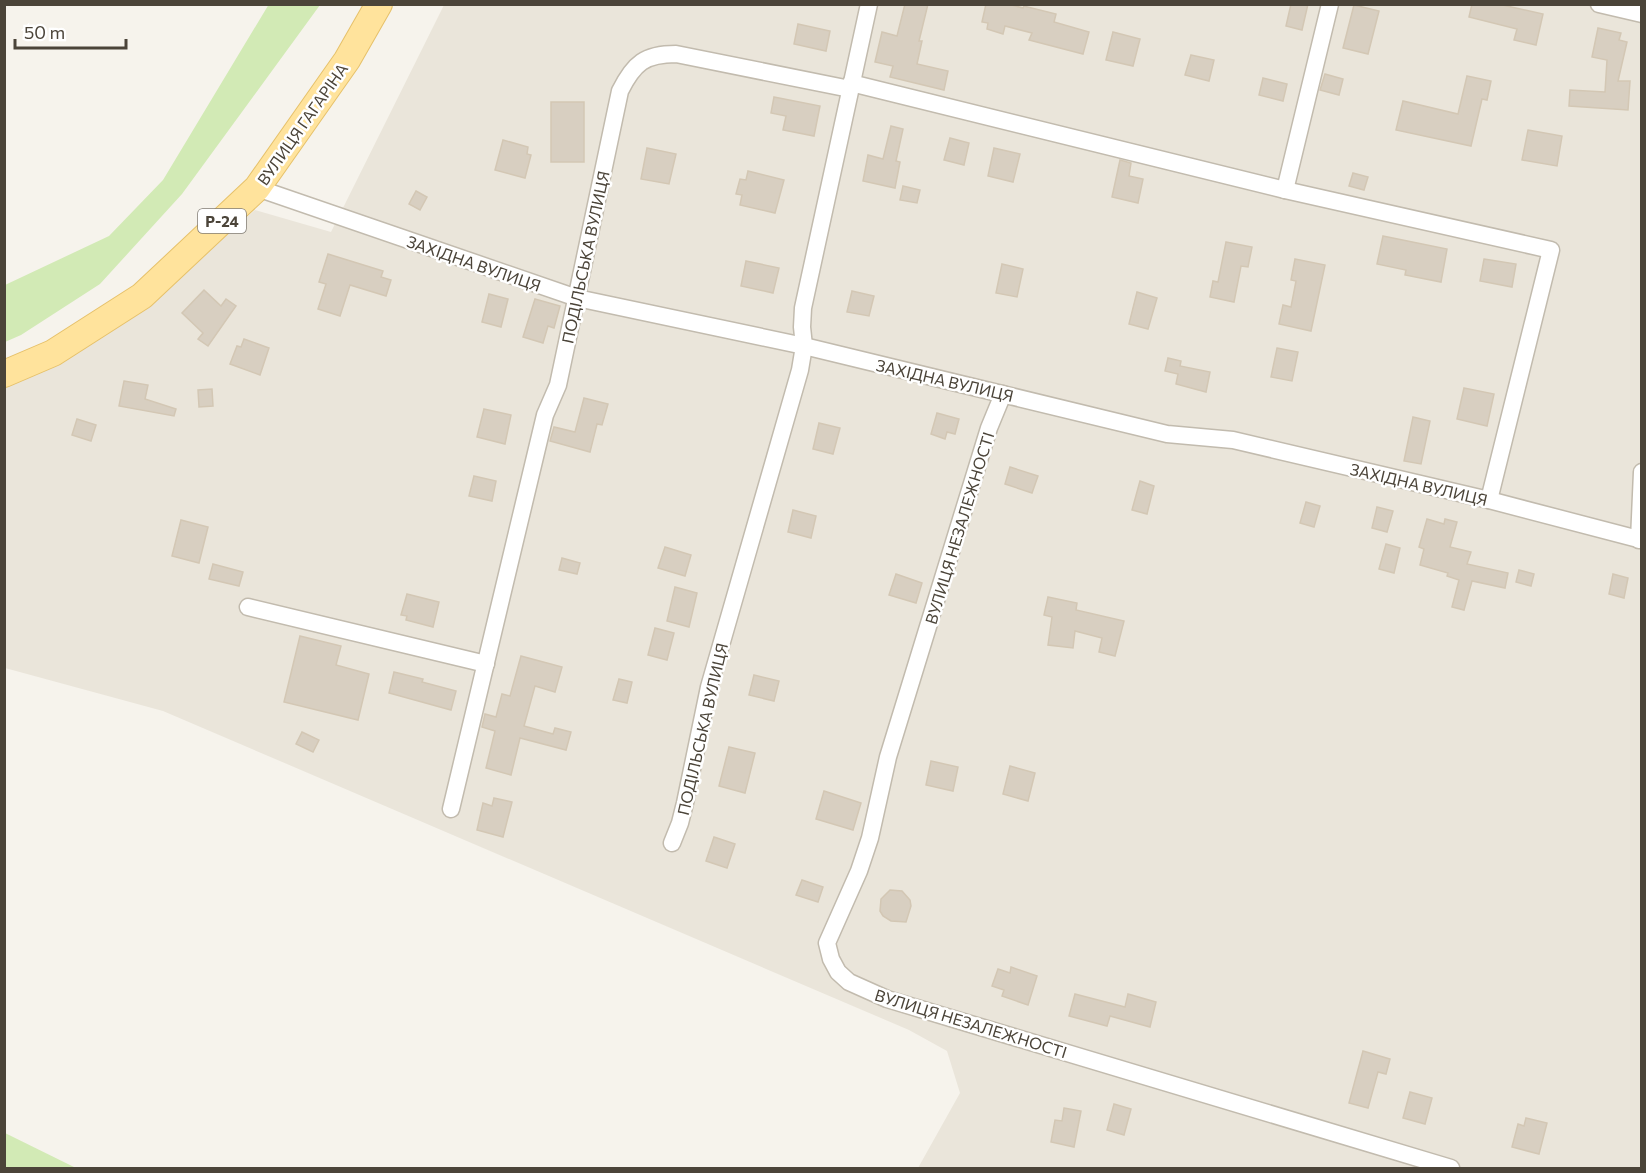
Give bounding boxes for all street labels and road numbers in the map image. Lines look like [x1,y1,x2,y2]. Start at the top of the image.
street label: ВУЛИЦЯ ГАГАРІНА [253,59,351,189]
street label: ПОДІЛЬСЬКА ВУЛИЦЯ [557,169,613,345]
road number: Р-24 [198,209,246,233]
street label: ЗАХІДНА ВУЛИЦЯ [404,231,544,295]
street label: ЗАХІДНА ВУЛИЦЯ [874,355,1016,405]
street label: ВУЛИЦЯ НЕЗАЛЕЖНОСТІ [921,430,997,626]
street label: ЗАХІДНА ВУЛИЦЯ [1348,459,1490,509]
street label: ПОДІЛЬСЬКА ВУЛИЦЯ [673,641,731,817]
street label: ВУЛИЦЯ НЕЗАЛЕЖНОСТІ [873,985,1069,1061]

